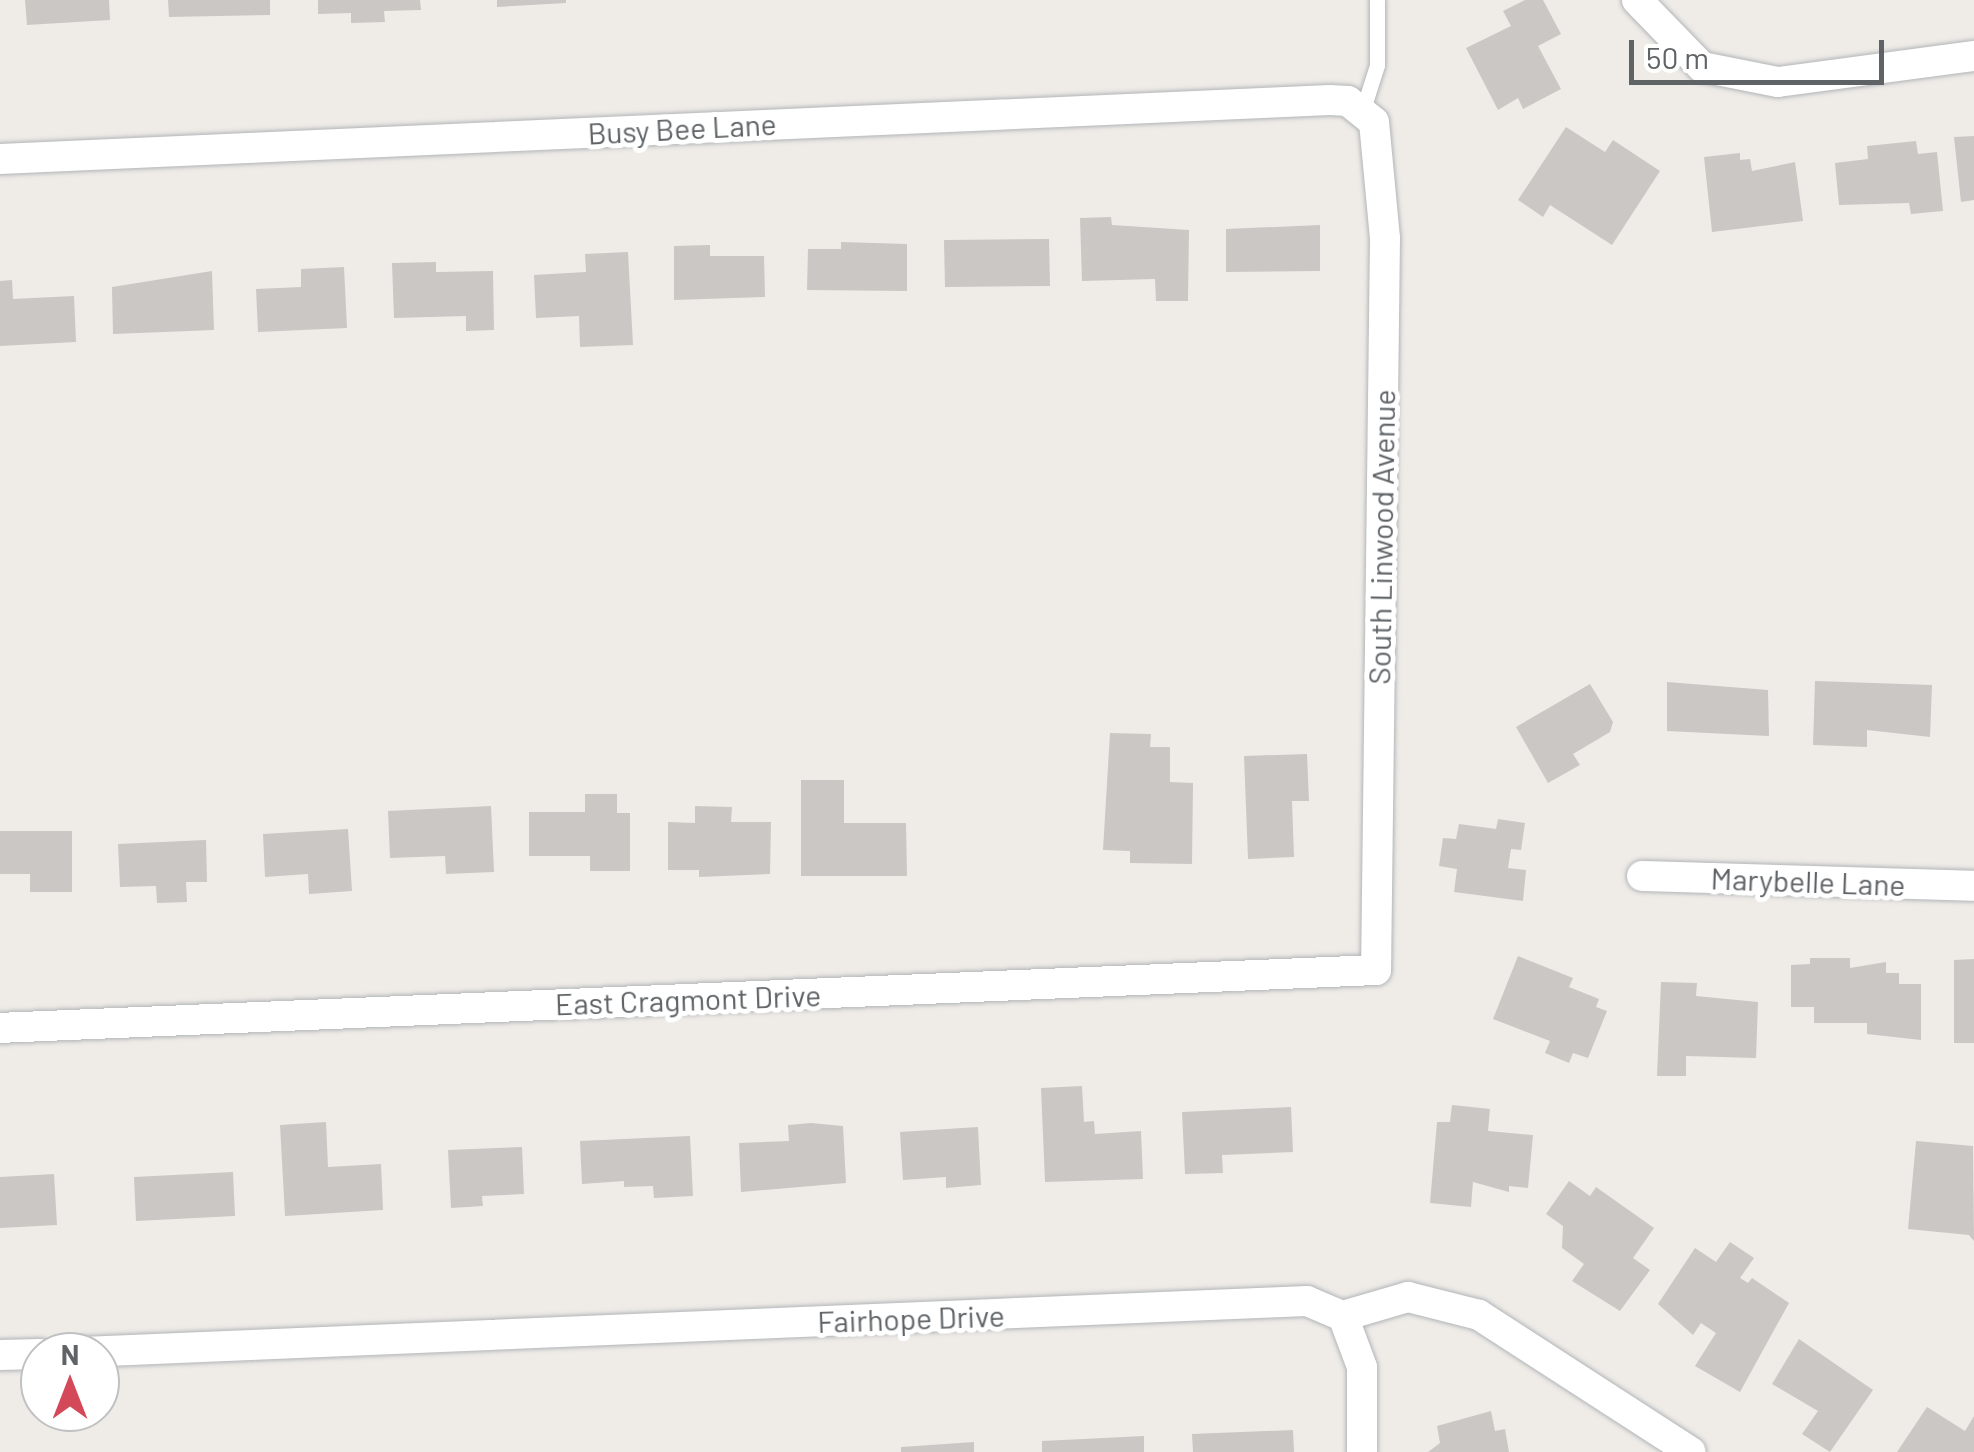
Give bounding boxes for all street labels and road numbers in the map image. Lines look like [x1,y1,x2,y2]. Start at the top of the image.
street label: Busy Bee Lane [587,105,777,151]
street label: South Linwood Avenue [1360,389,1402,685]
street label: Marybelle Lane [1710,860,1906,902]
street label: East Cragmont Drive [554,976,822,1022]
street label: Fairhope Drive [817,1297,1005,1339]

